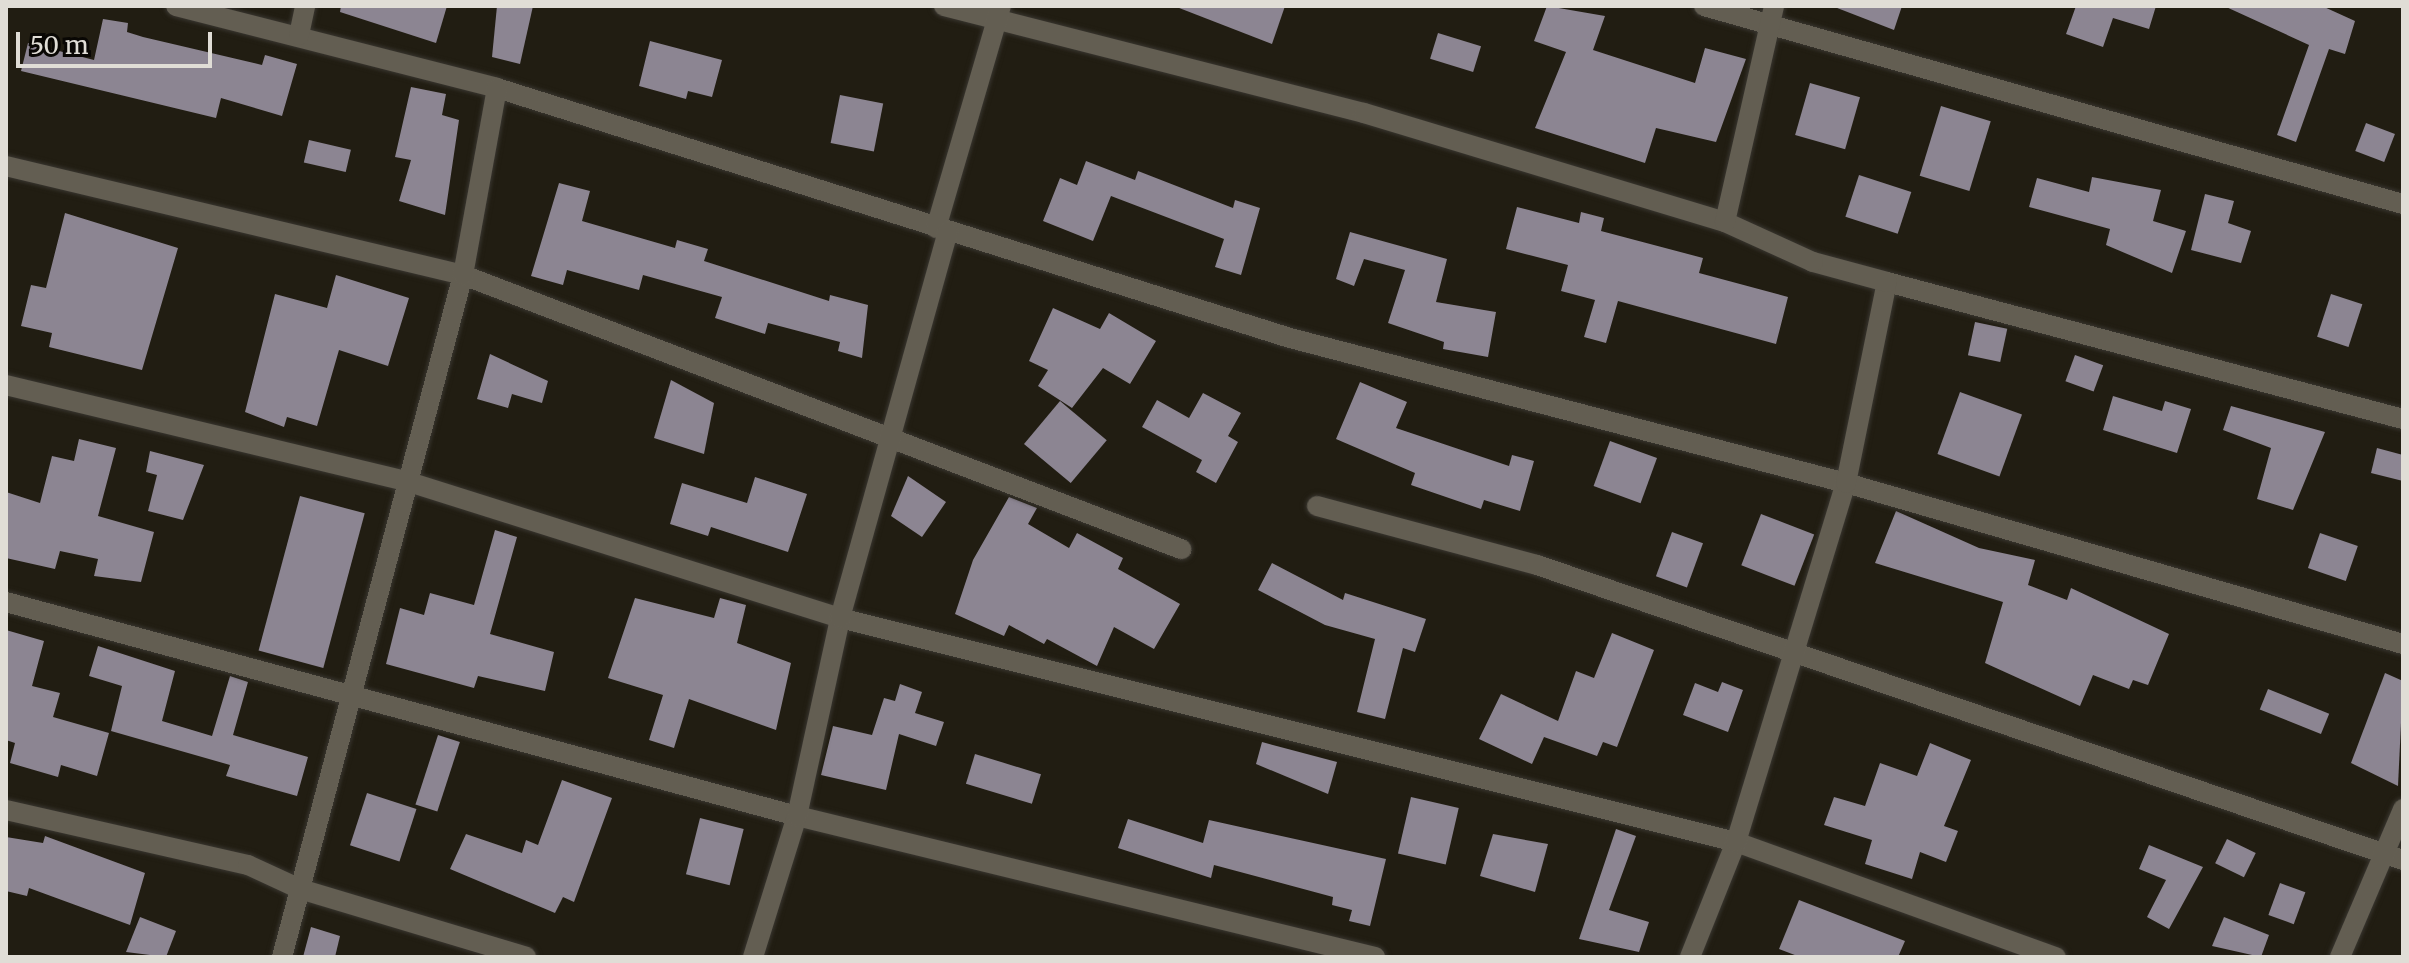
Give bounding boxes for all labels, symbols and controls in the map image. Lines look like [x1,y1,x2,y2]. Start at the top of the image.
scale bar [20,16,216,66]
text: 50 m [30,30,89,61]

